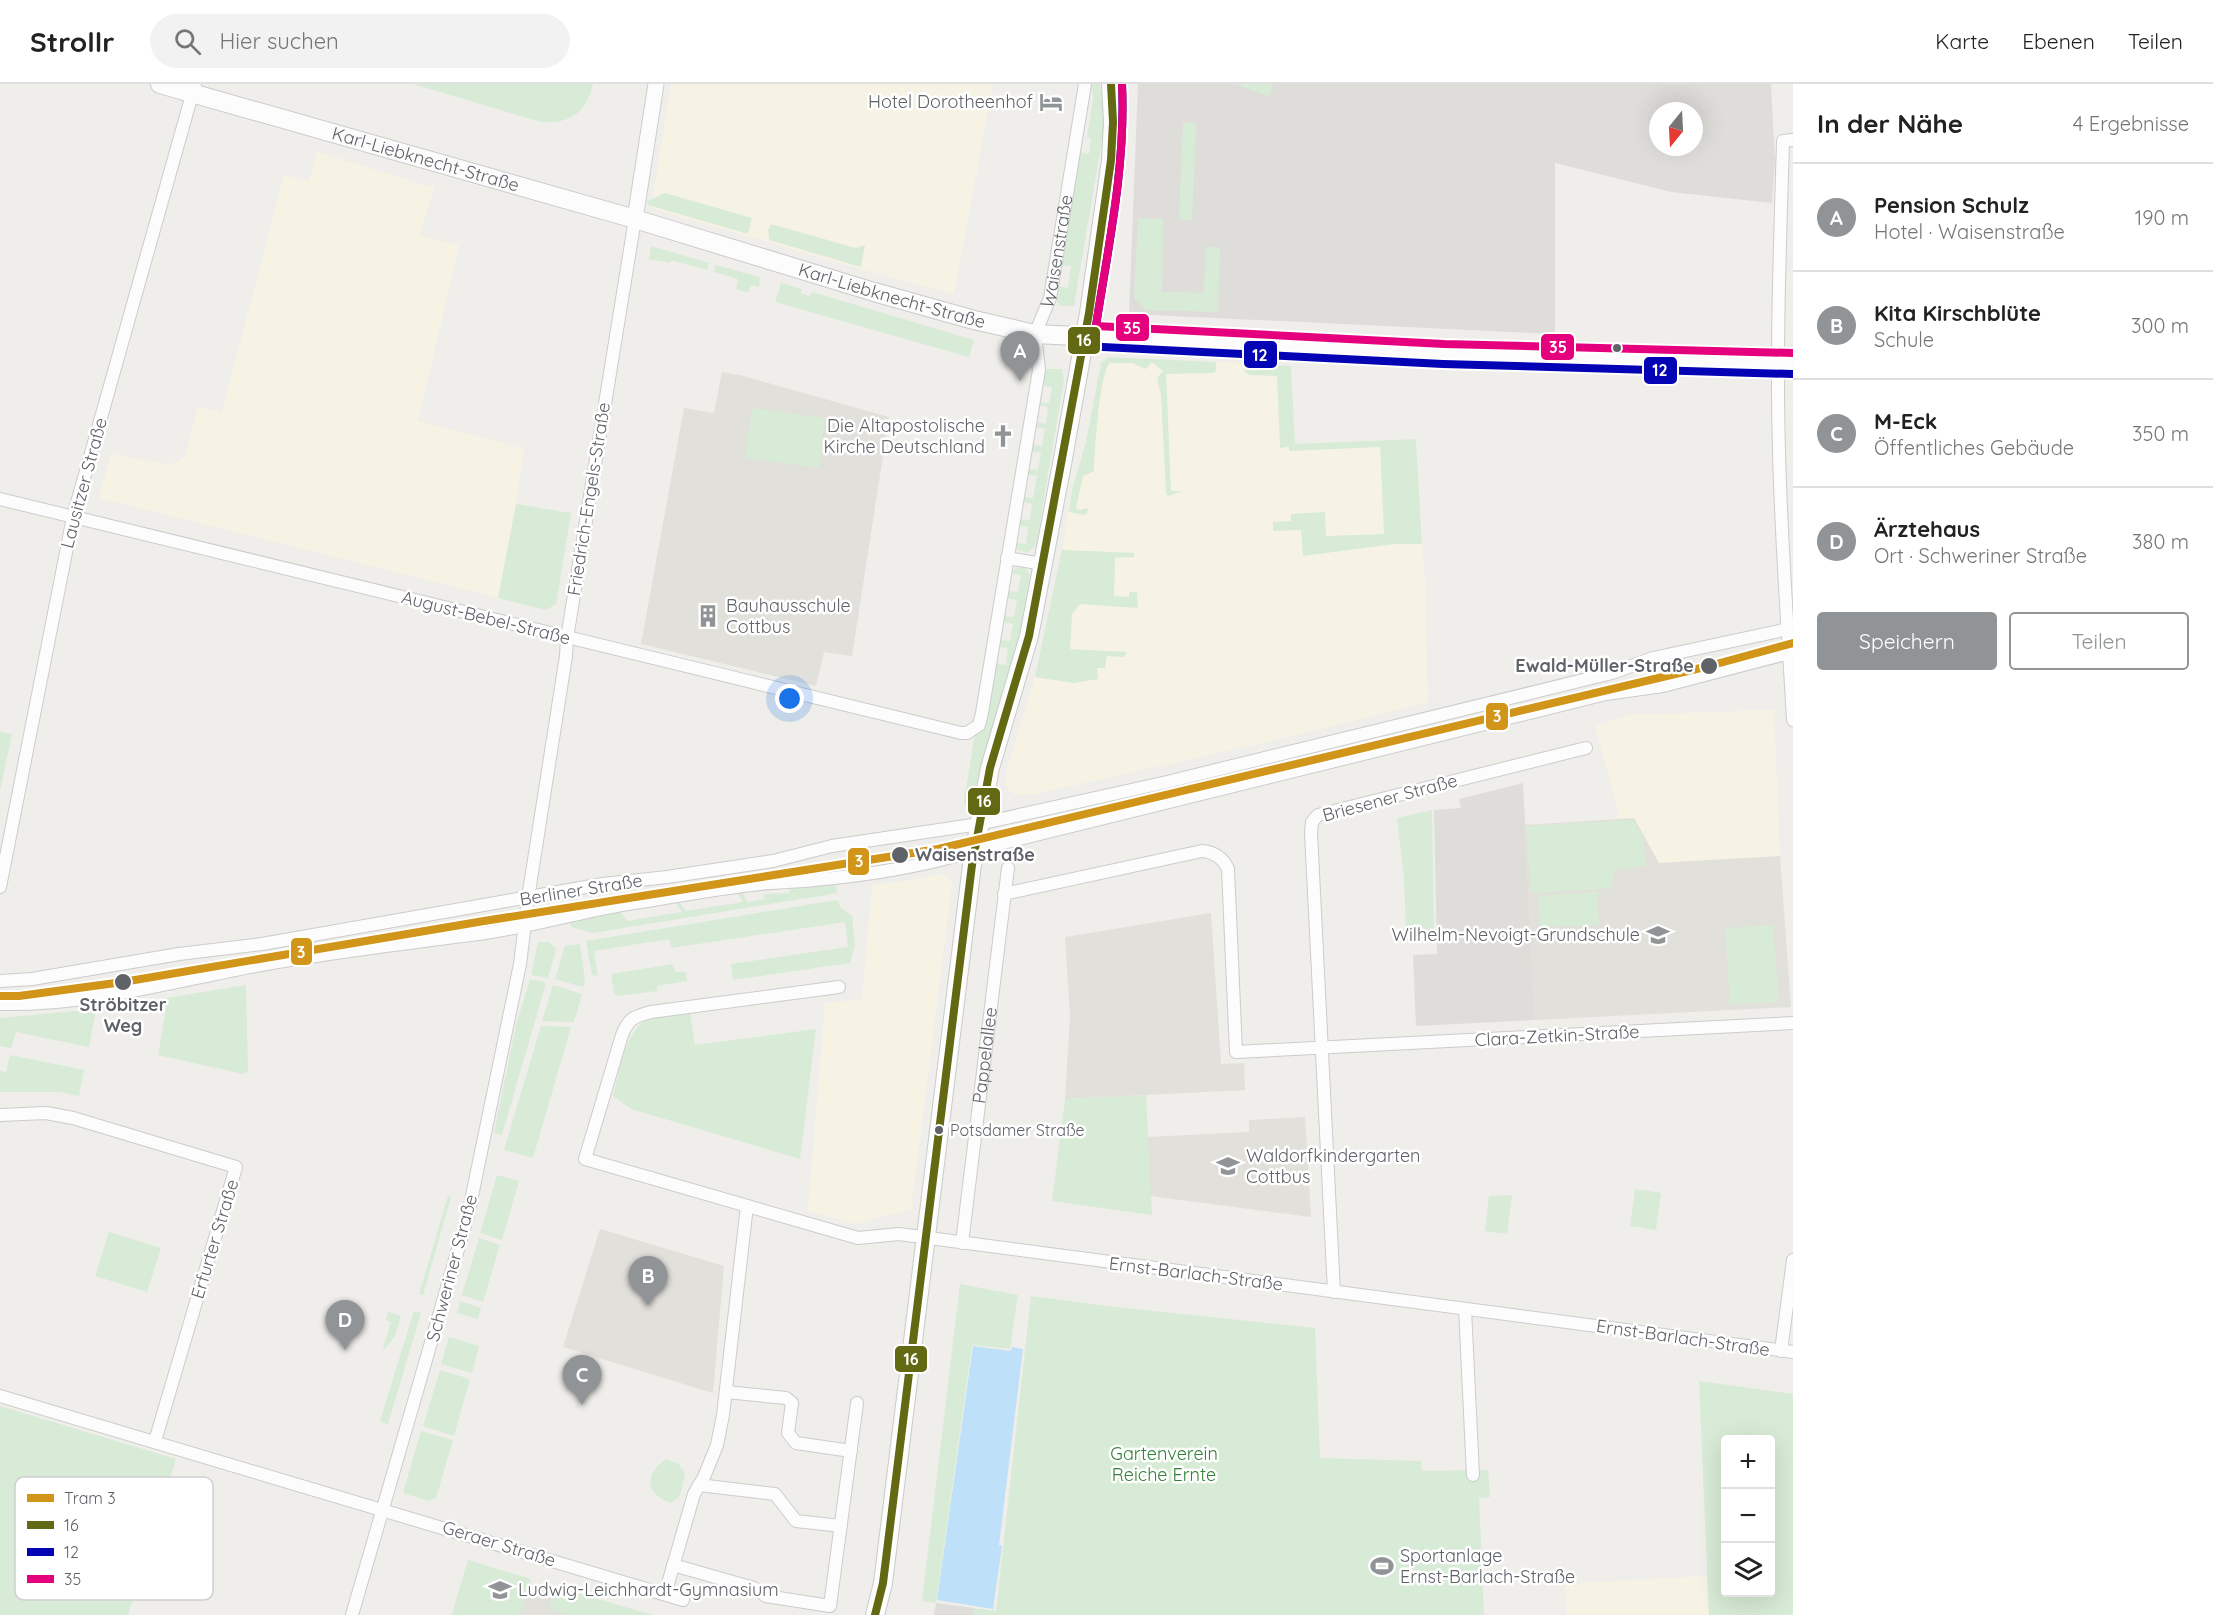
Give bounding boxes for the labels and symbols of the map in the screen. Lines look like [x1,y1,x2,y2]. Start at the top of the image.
hotel icon: Hotel Dorotheenhof [1038,89,1064,115]
place label: Hotel Dorotheenhof [868,90,1034,113]
north arrow [1649,102,1703,156]
street label: Karl-Liebknecht-Straße [329,121,522,196]
street label: Waisenstraße [1035,193,1078,311]
street label: Karl-Liebknecht-Straße [796,258,988,333]
line badge: 35 [1115,313,1150,342]
text: 35 [1123,318,1141,338]
line badge: 16 [1067,326,1101,355]
text: 16 [1076,330,1092,350]
pin: A [1000,332,1040,381]
line badge: 35 [1540,333,1575,361]
text: 35 [1549,337,1567,357]
line badge: 12 [1243,340,1278,369]
unlabelled marker [1611,342,1623,354]
text: 12 [1252,345,1268,365]
line badge: 12 [1643,356,1678,385]
text: 12 [1652,360,1668,380]
street label: Friedrich-Engels-Straße [562,401,615,597]
place label: Die Altapostolische Kirche Deutschland [824,414,985,458]
street label: Lausitzer Straße [55,415,112,551]
church icon: Die Altapostolische Kirche Deutschland [990,423,1016,449]
street label: August-Bebel-Straße [399,585,573,650]
place label: Bauhausschule Cottbus [726,594,851,638]
building icon: Bauhausschule Cottbus [695,603,721,629]
place label: Ewald-Müller-Straße [1515,654,1694,677]
marker: Ewald-Müller-Straße [1699,656,1719,676]
your location [775,684,804,713]
line badge: 3 [1485,702,1509,731]
text: 3 [1493,706,1501,726]
street label: Briesener Straße [1320,768,1460,827]
line badge: 16 [967,787,1001,816]
text: 16 [976,791,992,811]
place label: Waisenstraße [915,843,1035,866]
marker: Waisenstraße [890,845,910,865]
line badge: 3 [847,847,870,876]
text: 3 [855,851,863,871]
street label: Berliner Straße [518,868,644,911]
school or university icon: Wilhelm-Nevoigt-Grundschule [1645,922,1671,948]
place label: Wilhelm-Nevoigt-Grundschule [1392,923,1640,946]
line badge: 3 [290,937,313,966]
text: 3 [297,942,305,962]
marker: Ströbitzer Weg [113,972,133,992]
place label: Ströbitzer Weg [79,993,167,1037]
street label: Pappelallee [967,1006,1002,1105]
street label: Clara-Zetkin-Straße [1474,1020,1640,1051]
place label: Potsdamer Straße [950,1120,1085,1140]
marker: Potsdamer Straße [933,1124,945,1136]
place label: Waldorfkindergarten Cottbus [1246,1144,1420,1188]
school or university icon: Waldorfkindergarten Cottbus [1215,1153,1241,1179]
street label: Erfurter Straße [185,1176,244,1301]
street label: Schweriner Straße [421,1192,482,1344]
street label: Ernst-Barlach-Straße [1108,1251,1284,1296]
pin: B [628,1256,668,1306]
pin: D [326,1300,364,1350]
street label: Ernst-Barlach-Straße [1595,1314,1771,1361]
line badge: 16 [894,1345,928,1373]
text: 16 [903,1349,919,1369]
pin: C [562,1356,602,1405]
park label: Gartenverein Reiche Ernte [1110,1442,1218,1486]
legend [15,1477,213,1600]
text: Tram 3 [64,1488,116,1508]
text: 16 [64,1515,79,1535]
street label: Geraer Straße [440,1515,559,1572]
text: 12 [64,1542,79,1562]
place label: Sportanlage Ernst-Barlach-Straße [1400,1544,1575,1588]
sports icon: Sportanlage Ernst-Barlach-Straße [1369,1553,1395,1579]
text: 35 [64,1569,81,1589]
school or university icon: Ludwig-Leichhardt-Gymnasium [487,1577,513,1603]
place label: Ludwig-Leichhardt-Gymnasium [518,1578,779,1601]

